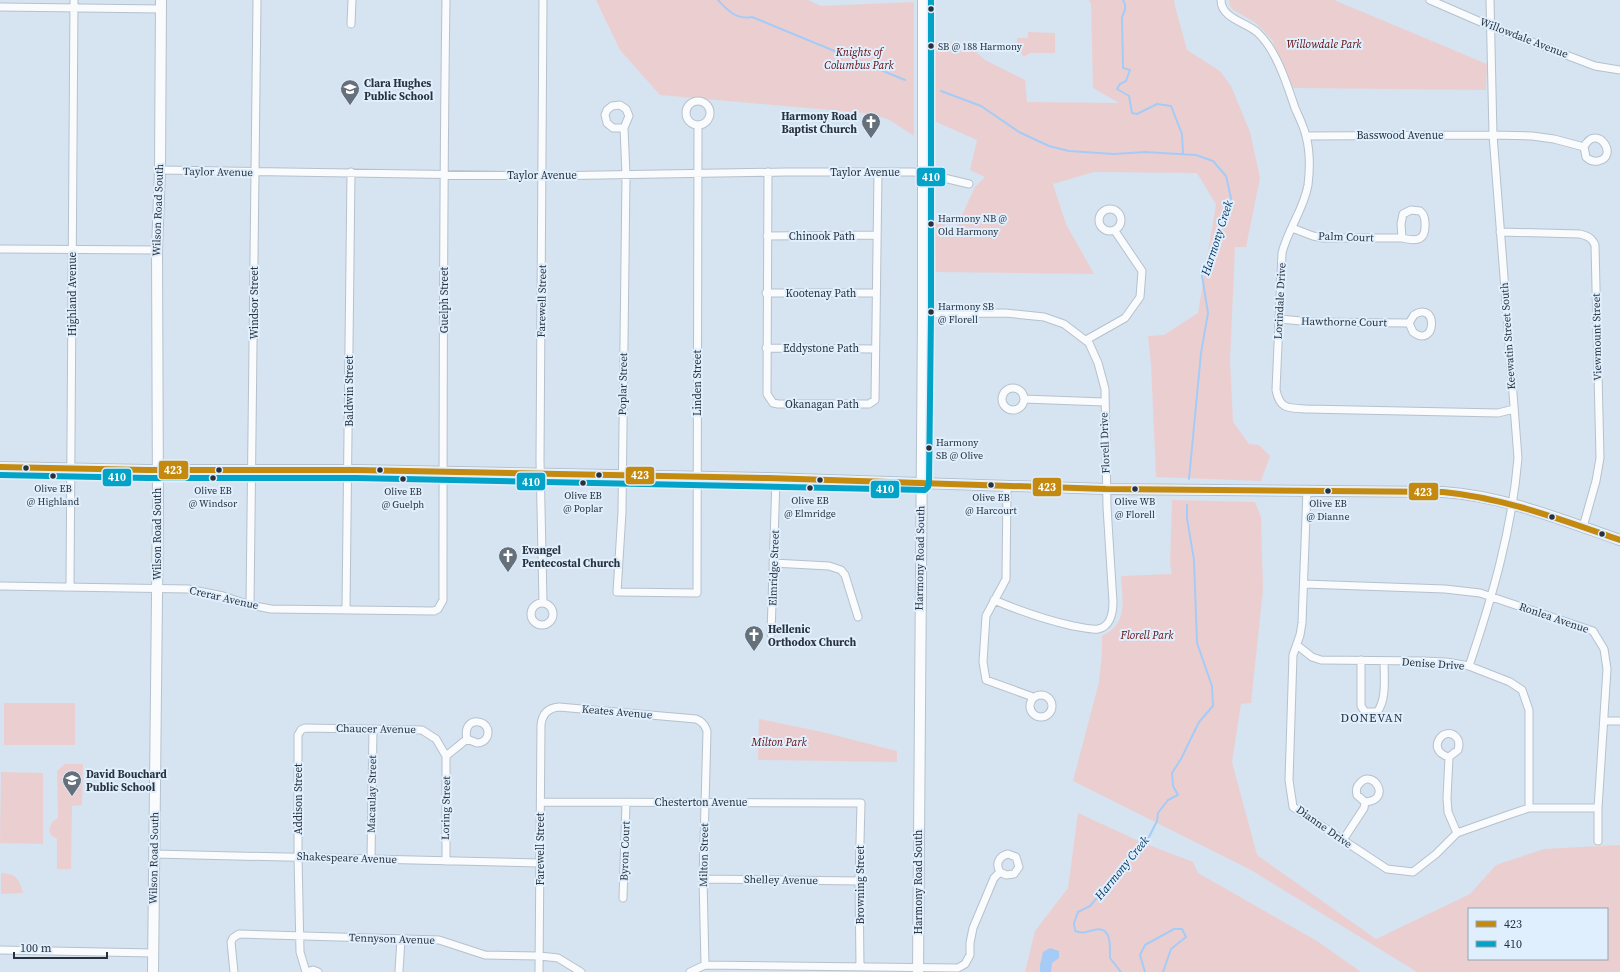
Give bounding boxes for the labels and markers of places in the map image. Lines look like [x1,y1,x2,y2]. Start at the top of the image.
unlabelled marker [926,4,936,14]
place label: SB @ 188 Harmony [938,40,1023,53]
marker: SB @ 188 Harmony [926,41,936,51]
place label: Clara Hughes Public School [364,76,434,104]
school or university icon: Clara Hughes Public School [339,78,361,106]
place label: Harmony Road Baptist Church [781,109,857,137]
church icon: Harmony Road Baptist Church [860,111,882,139]
place label: Harmony NB @ Old Harmony [938,212,1007,238]
marker: Harmony NB @ Old Harmony [926,219,936,229]
place label: Harmony SB @ Florell [938,300,994,326]
marker: Harmony SB @ Florell [926,307,936,317]
place label: Harmony SB @ Olive [936,436,983,462]
marker: Harmony SB @ Olive [924,443,934,453]
unlabelled marker [21,463,31,473]
unlabelled marker [214,465,224,475]
unlabelled marker [375,465,385,475]
unlabelled marker [594,470,604,480]
marker: Olive EB @ Highland [48,471,58,481]
marker: Olive EB @ Windsor [208,473,218,483]
marker: Olive EB @ Guelph [398,474,408,484]
unlabelled marker [815,475,825,485]
marker: Olive EB @ Poplar [578,478,588,488]
marker: Olive EB @ Harcourt [986,480,996,490]
place label: Olive EB @ Highland [27,482,79,508]
marker: Olive EB @ Elmridge [805,483,815,493]
place label: Olive EB @ Windsor [189,484,238,510]
marker: Olive WB @ Florell [1130,484,1140,494]
place label: Olive EB @ Guelph [382,485,424,511]
marker: Olive EB @ Dianne [1323,486,1333,496]
place label: Olive EB @ Poplar [563,489,604,515]
place label: Olive EB @ Harcourt [965,491,1017,517]
place label: Olive EB @ Elmridge [784,494,836,520]
place label: Olive WB @ Florell [1115,495,1155,521]
place label: Olive EB @ Dianne [1306,497,1350,523]
unlabelled marker [1547,512,1557,522]
unlabelled marker [1597,529,1607,539]
place label: Evangel Pentecostal Church [522,543,621,571]
church icon: Evangel Pentecostal Church [497,545,519,573]
place label: Hellenic Orthodox Church [768,622,856,650]
church icon: Hellenic Orthodox Church [743,624,765,652]
place label: David Bouchard Public School [86,767,167,795]
school or university icon: David Bouchard Public School [61,769,83,797]

